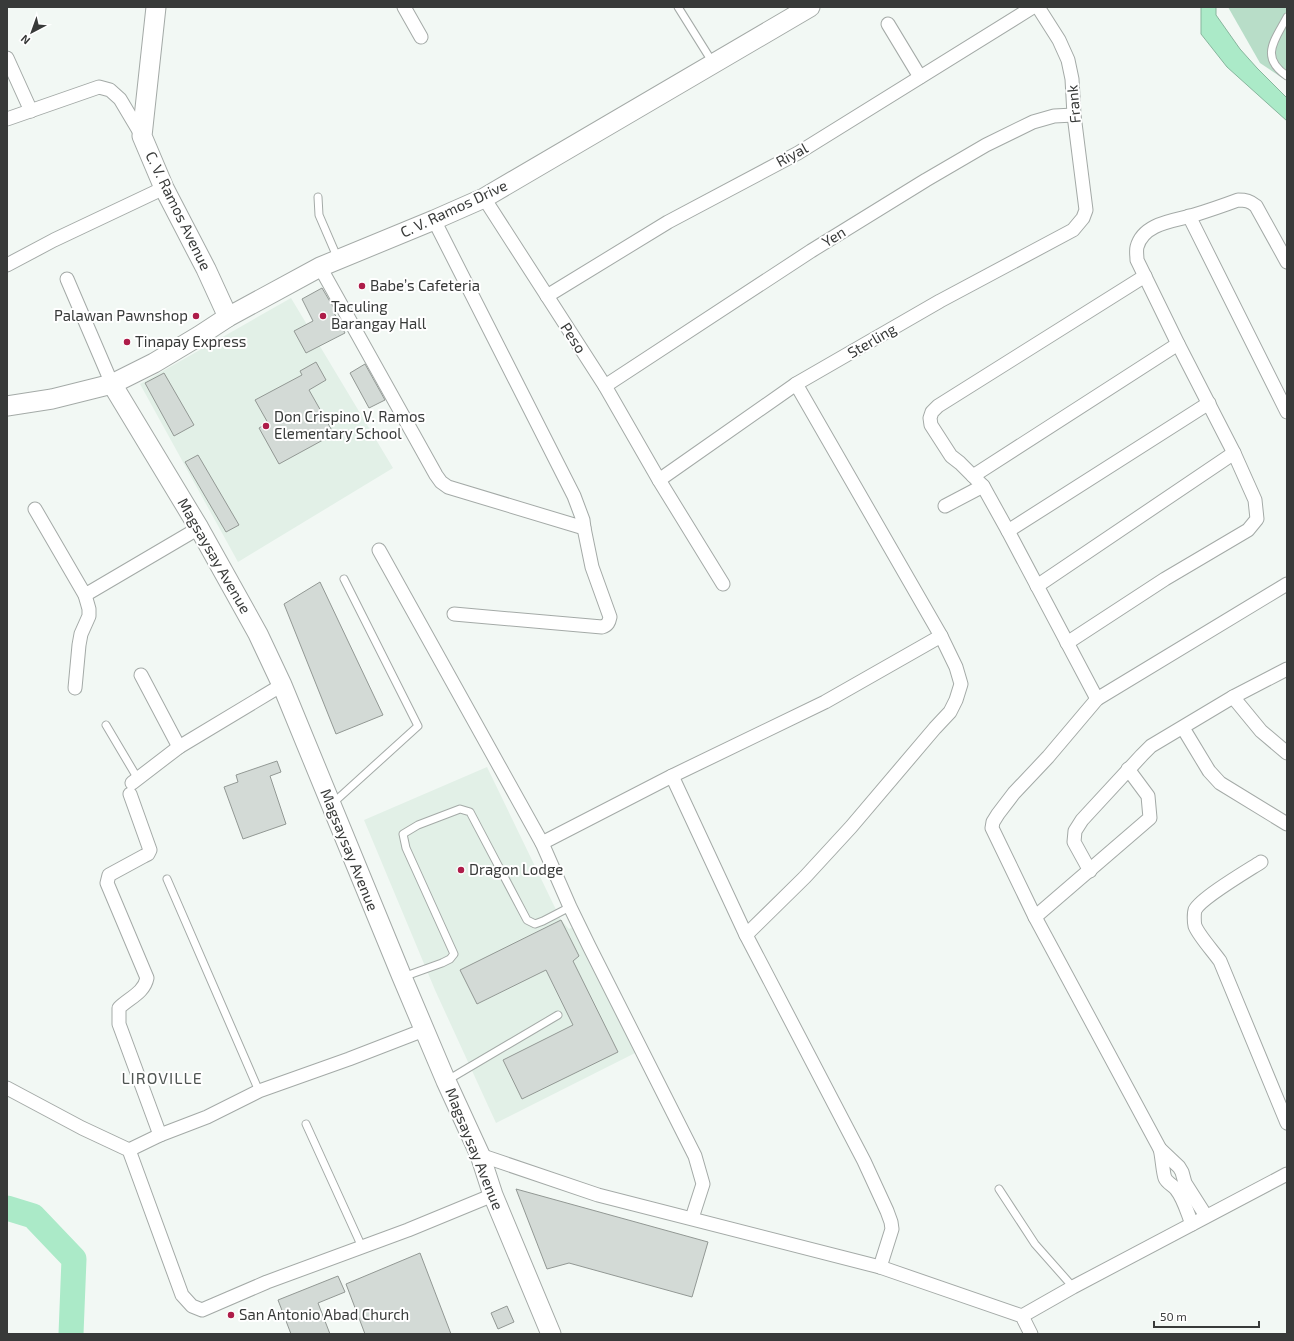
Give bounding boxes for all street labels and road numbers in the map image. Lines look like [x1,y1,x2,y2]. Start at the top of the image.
street label: Frank [1062,84,1084,124]
street label: Riyal [772,138,811,170]
street label: C. V. Ramos Avenue [142,148,216,273]
street label: C. V. Ramos Drive [397,175,510,241]
street label: Yen [818,222,849,250]
street label: Peso [557,319,590,356]
street label: Sterling [844,319,900,361]
street label: Magsaysay Avenue [175,495,255,616]
street label: Magsaysay Avenue [317,786,383,913]
street label: Magsaysay Avenue [442,1085,508,1212]

